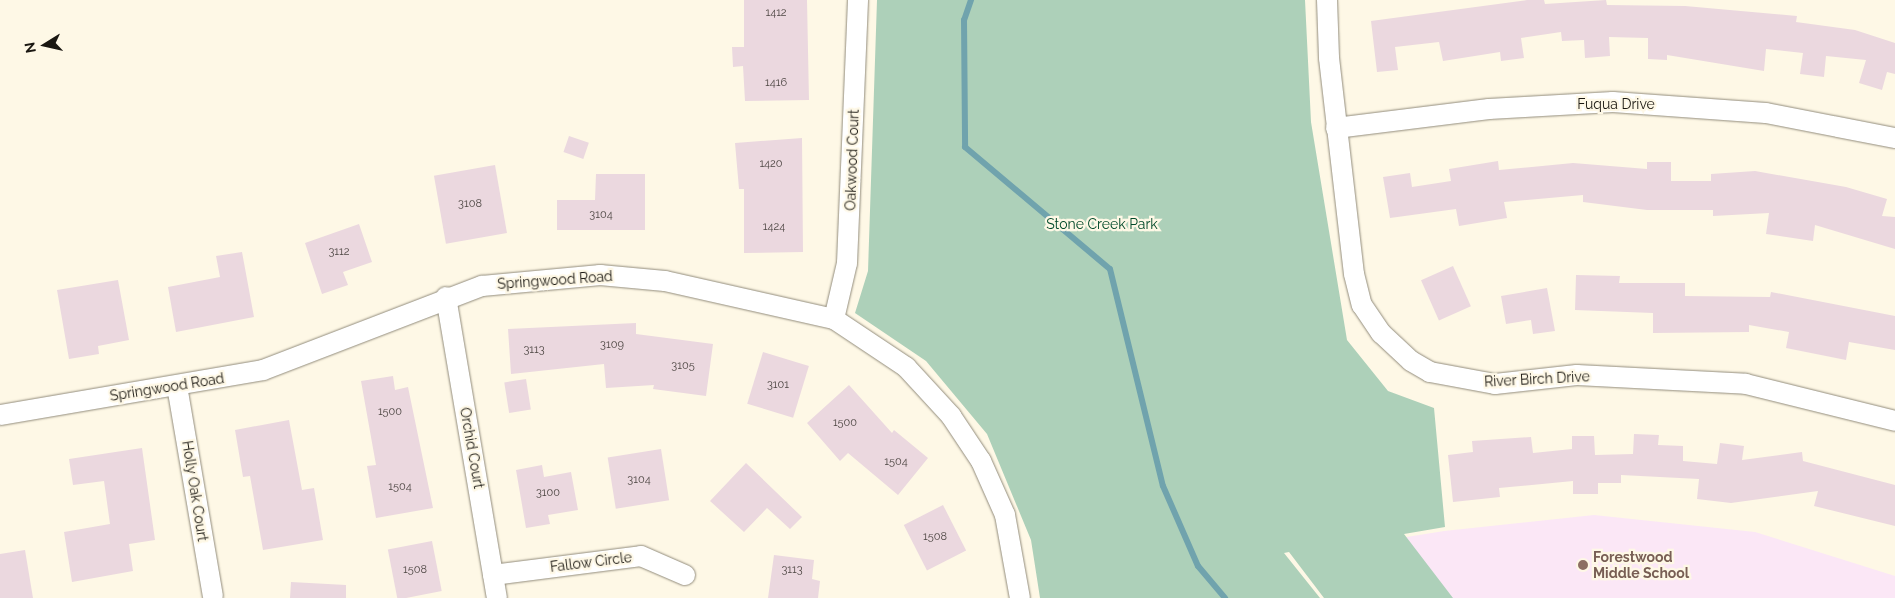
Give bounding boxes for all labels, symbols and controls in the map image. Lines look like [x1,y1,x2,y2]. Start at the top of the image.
house number: 1412 [765,6,787,20]
north arrow [20,20,70,70]
text: N [21,41,39,54]
house number: 1416 [765,76,787,90]
street label: Fuqua Drive [1577,96,1655,112]
street label: Oakwood Court [842,109,862,211]
house number: 1420 [759,157,783,171]
house number: 3108 [458,197,482,211]
house number: 3104 [589,208,613,222]
park label: Stone Creek Park [1046,216,1158,232]
house number: 1424 [763,220,785,234]
house number: 3112 [328,245,350,259]
street label: Springwood Road [497,268,613,292]
house number: 3109 [600,338,624,352]
house number: 3113 [523,343,545,357]
house number: 3105 [671,359,695,373]
street label: River Birch Drive [1484,368,1590,390]
street label: Springwood Road [109,370,225,404]
house number: 3101 [767,378,789,392]
house number: 1500 [378,405,402,419]
street label: Orchid Court [457,406,487,490]
house number: 1500 [833,416,857,430]
street label: Holly Oak Court [179,439,211,543]
house number: 1504 [884,455,908,469]
house number: 3104 [627,473,651,487]
house number: 1504 [388,480,412,494]
house number: 3100 [536,486,560,500]
house number: 1508 [923,530,947,544]
street label: Fallow Circle [549,549,633,575]
place label: Forestwood Middle School [1593,549,1689,582]
marker: Forestwood Middle School [1577,559,1589,571]
house number: 1508 [403,563,427,577]
house number: 3113 [781,563,803,577]

